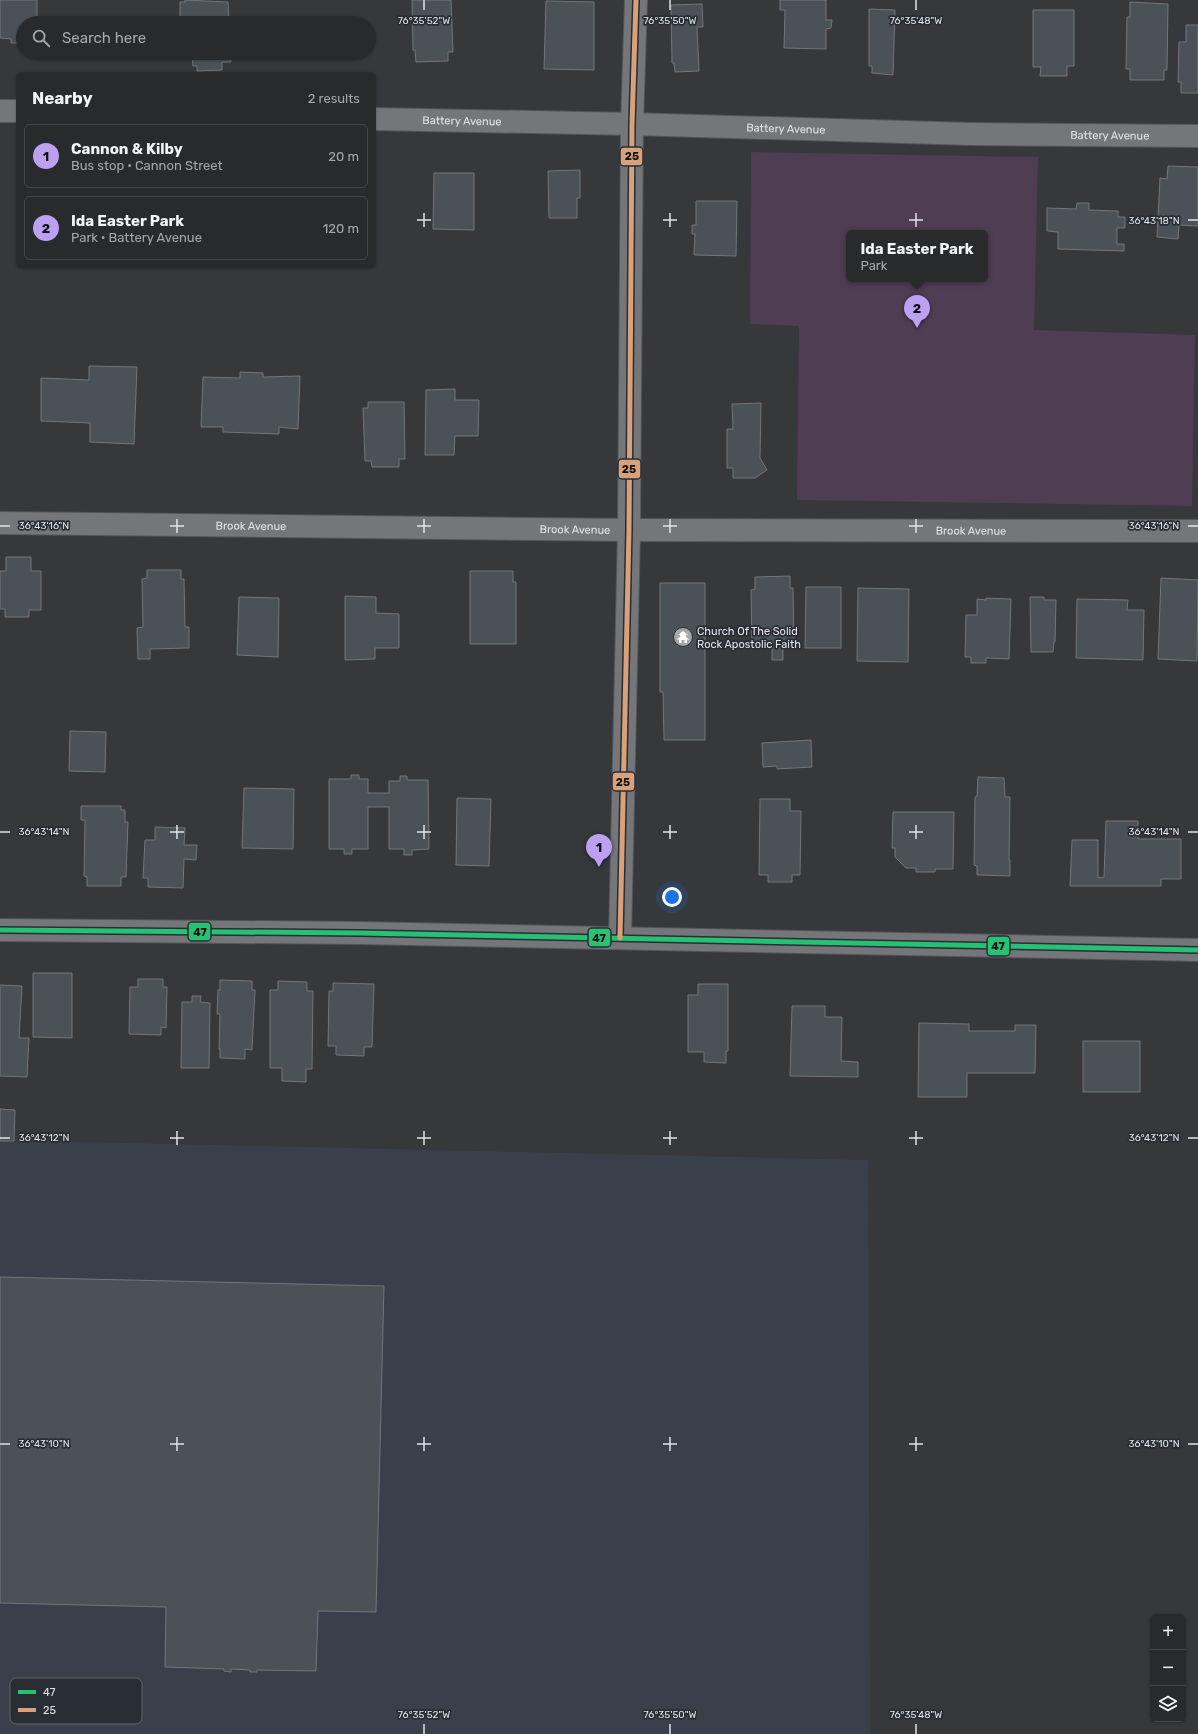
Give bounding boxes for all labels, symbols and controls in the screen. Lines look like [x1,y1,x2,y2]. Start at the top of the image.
text: 76°35'52"W [398,15,450,27]
text: 76°35'50"W [644,15,696,27]
text: 76°35'48"W [890,15,942,27]
search box [16,16,376,60]
icon: search [30,27,52,49]
text: Search here [62,29,146,47]
text: Nearby [32,88,93,108]
text: 2 results [308,91,360,106]
street label: Battery Avenue [422,113,502,128]
street label: Battery Avenue [746,121,826,136]
street label: Battery Avenue [1070,128,1149,142]
text: Cannon & Kilby [71,140,183,158]
line badge: 25 [620,147,643,166]
text: 1 [43,149,49,164]
text: 20 m [328,149,359,164]
text: 25 [625,150,639,163]
text: Bus stop · Cannon Street [71,158,223,173]
text: Ida Easter Park [71,212,184,230]
text: 36°43'18"N [1128,215,1180,227]
text: 2 [42,221,50,236]
text: 120 m [323,221,359,236]
text: Park · Battery Avenue [71,230,202,245]
popup [846,230,988,282]
text: Ida Easter Park [860,240,974,258]
text: Park [860,258,888,273]
pin: 2 [904,295,930,328]
line badge: 25 [618,459,641,479]
text: 25 [622,463,636,476]
street label: Brook Avenue [216,519,286,533]
text: 36°43'16"N [19,520,69,532]
text: 36°43'16"N [1129,520,1179,532]
street label: Brook Avenue [540,523,610,536]
street label: Brook Avenue [936,524,1006,537]
place label: Church Of The Solid Rock Apostolic Faith [697,625,801,651]
temple icon: Church Of The Solid Rock Apostolic Faith [672,626,694,648]
line badge: 25 [612,772,635,791]
text: 25 [616,776,630,789]
text: 36°43'14"N [19,826,69,838]
text: 36°43'14"N [1129,826,1179,838]
pin: 1 [586,834,612,867]
your location [662,887,682,907]
line badge: 47 [188,922,211,941]
text: 47 [193,926,207,939]
line badge: 47 [588,928,611,947]
text: 47 [592,932,606,945]
line badge: 47 [987,936,1010,956]
text: 47 [991,940,1005,953]
text: 36°43'12"N [19,1132,69,1144]
text: 36°43'12"N [1129,1132,1179,1144]
text: 36°43'10"N [18,1438,70,1450]
text: 36°43'10"N [1128,1438,1180,1450]
map controls [1150,1614,1186,1722]
button: + [1150,1614,1186,1650]
button: − [1150,1650,1186,1686]
legend [10,1678,142,1724]
text: 47 [43,1686,56,1699]
button: layers [1150,1686,1186,1722]
text: 25 [43,1704,56,1717]
text: 76°35'52"W [398,1709,450,1721]
text: 76°35'50"W [644,1709,696,1721]
text: 76°35'48"W [890,1709,942,1721]

